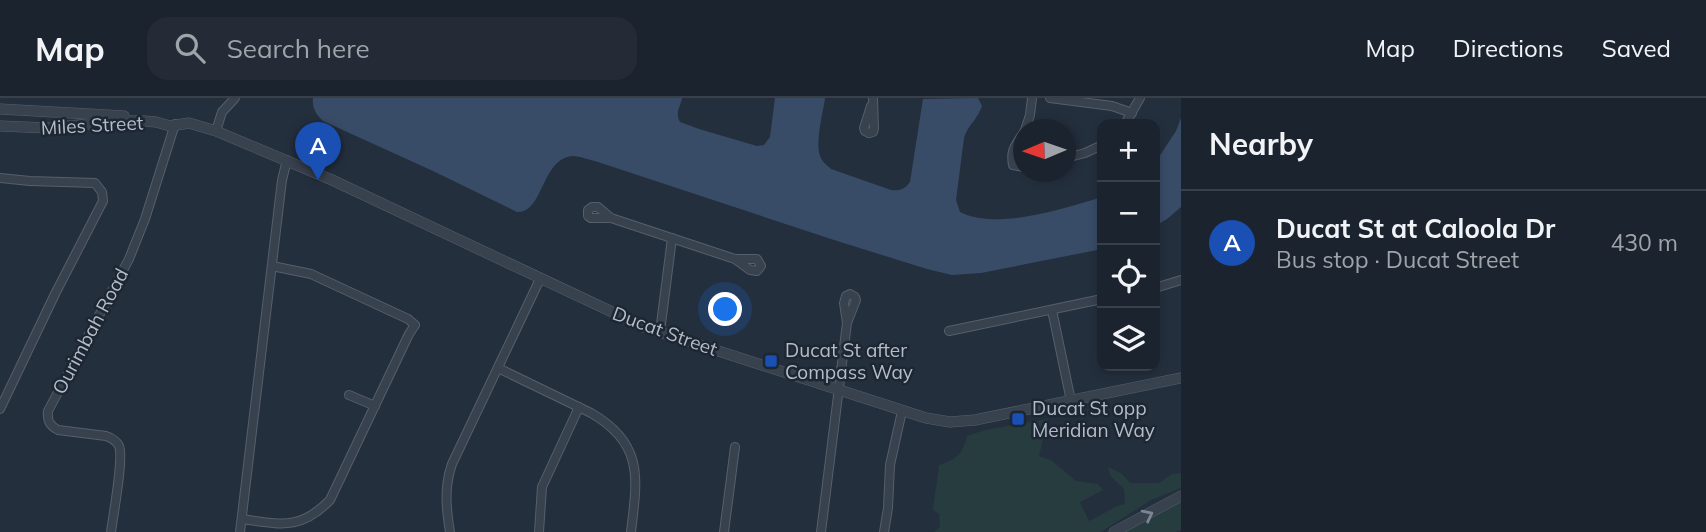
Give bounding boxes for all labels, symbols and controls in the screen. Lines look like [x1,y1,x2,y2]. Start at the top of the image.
search box [147,17,637,80]
text: Map [35,28,105,69]
icon: search [171,29,209,67]
text: Search here [227,32,370,65]
text: Map [1365,33,1415,63]
text: Directions [1453,33,1564,63]
text: Saved [1602,33,1671,63]
street label: Miles Street [40,110,144,140]
north arrow [1013,119,1076,182]
map controls [1097,119,1160,371]
button: + [1097,119,1160,182]
pin: A [295,122,341,180]
text: Nearby [1209,125,1313,163]
button: − [1097,182,1160,245]
text: Ducat St at Caloola Dr [1276,212,1555,245]
text: A [1223,228,1241,257]
text: 430 m [1610,228,1678,257]
button: locate [1097,245,1160,308]
text: Bus stop · Ducat Street [1276,245,1519,274]
street label: Ourimbah Road [47,264,133,398]
your location [708,292,742,326]
street label: Ducat Street [609,301,721,361]
button: layers [1097,308,1160,371]
place label: Ducat St after Compass Way [785,338,913,384]
marker: Ducat St after Compass Way [763,353,779,369]
place label: Ducat St opp Meridian Way [1032,396,1155,442]
marker: Ducat St opp Meridian Way [1010,411,1026,427]
one-way arrow [1141,509,1153,523]

